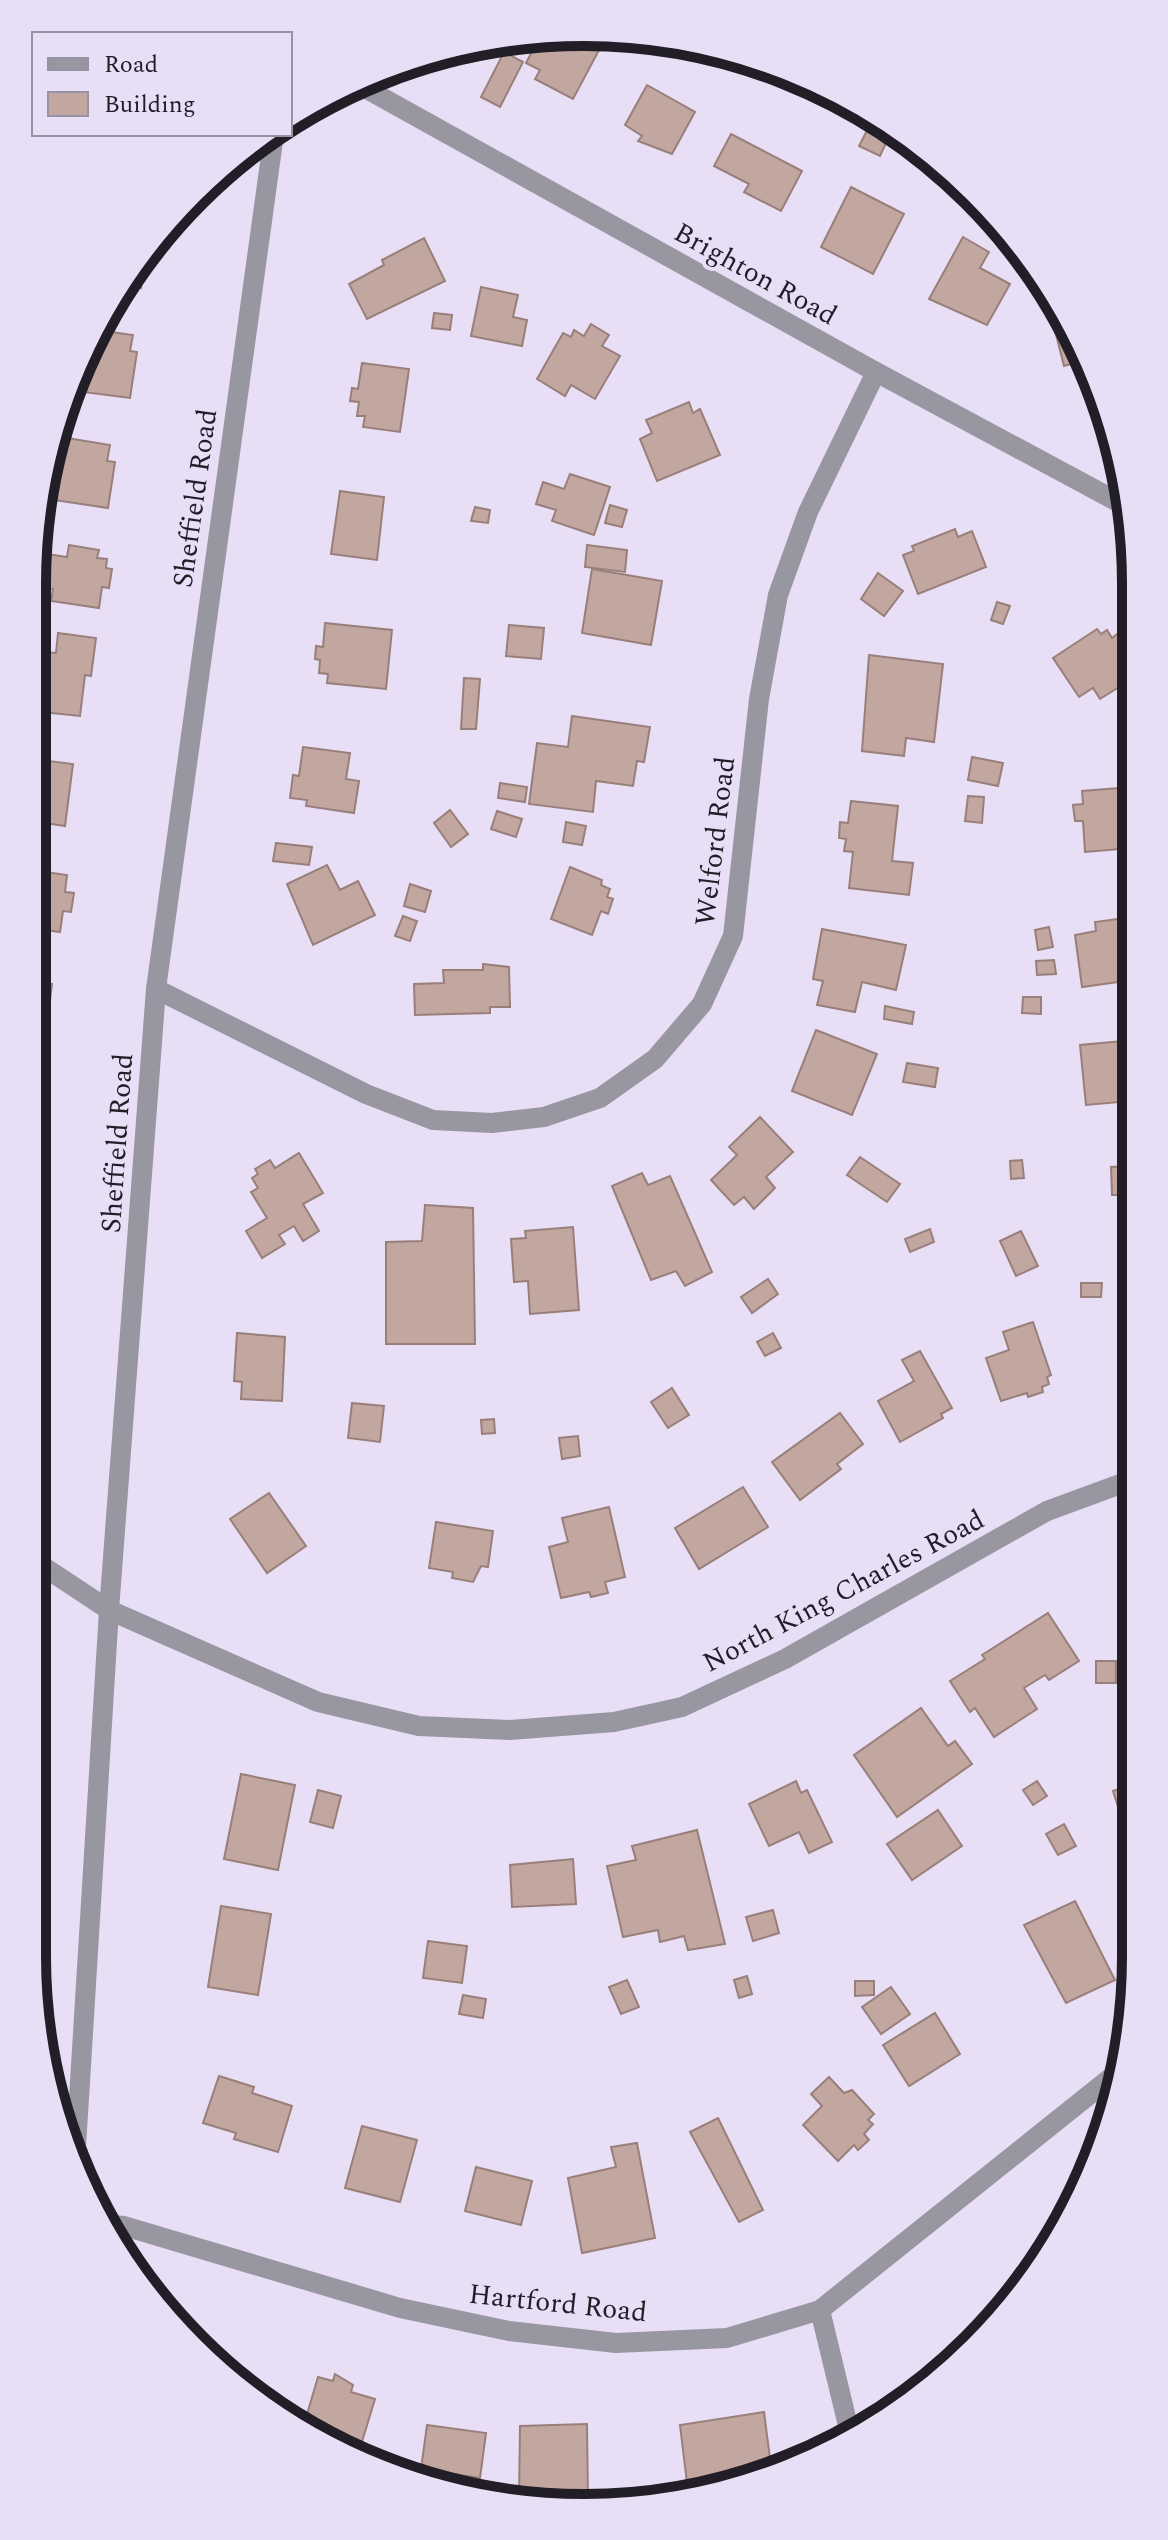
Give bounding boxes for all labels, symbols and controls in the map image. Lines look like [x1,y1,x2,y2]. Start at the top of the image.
legend [32,32,292,136]
text: Road [104,47,158,83]
text: Building [104,87,196,123]
street label: Brighton Road [666,212,845,337]
street label: Sheffield Road [162,406,229,590]
street label: Welford Road [684,754,747,928]
street label: Sheffield Road [90,1052,145,1234]
street label: North King Charles Road [695,1499,992,1684]
street label: Hartford Road [467,2273,649,2334]

